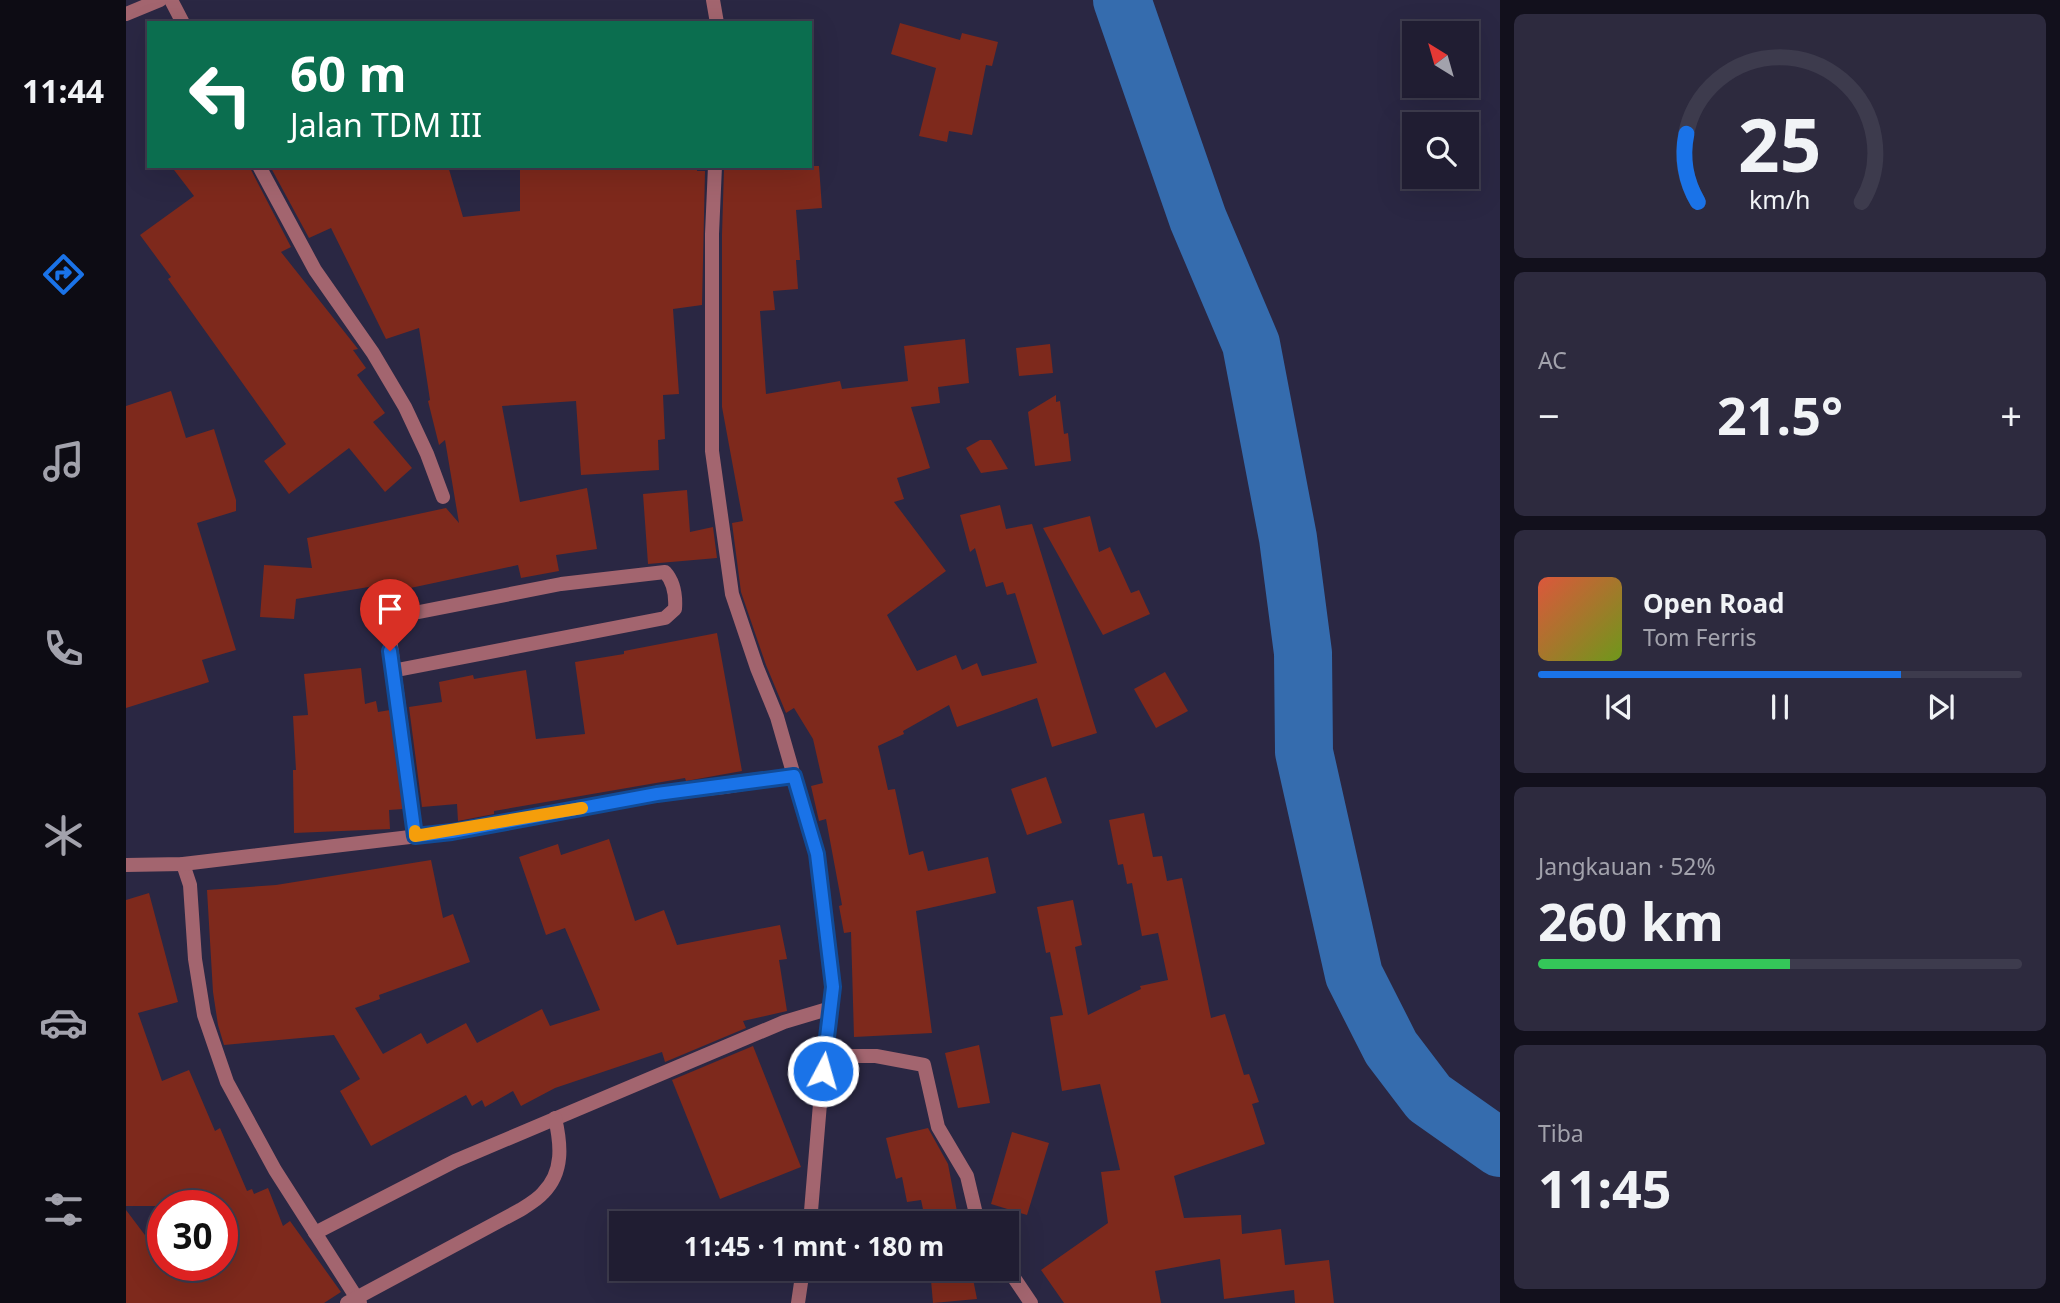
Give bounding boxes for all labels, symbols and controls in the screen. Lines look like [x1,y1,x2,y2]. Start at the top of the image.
north arrow [1402,21,1479,98]
map controls [1402,21,1479,189]
text: 60 m [290,40,407,106]
icon: left [175,49,266,140]
text: 11:44 [22,69,104,112]
text: 25 [1738,94,1822,193]
text: Jalan TDM III [290,103,482,146]
button: search [1402,112,1479,189]
text: km/h [1749,182,1811,216]
icon: directions [39,250,88,299]
text: AC [1538,344,1567,376]
text: 21.5° [1717,379,1843,450]
text: − [1538,389,1560,441]
text: + [2000,389,2022,441]
icon: music [39,437,88,486]
pin [360,579,420,651]
text: Open Road [1643,585,1785,621]
icon: arrive [371,590,409,628]
text: Tom Ferris [1643,621,1756,653]
icon: phone [39,624,88,673]
icon: previous [1600,688,1638,726]
icon: pause [1761,688,1799,726]
icon: next [1922,688,1960,726]
icon: climate [39,811,88,860]
text: Jangkauan · 52% [1538,850,1716,882]
text: 260 km [1538,885,1724,956]
icon: car [39,998,88,1047]
position arrow [786,1034,860,1108]
text: Tiba [1538,1117,1584,1149]
text: 11:45 [1538,1152,1672,1223]
icon: filters [39,1185,88,1234]
speed limit sign: 30 [147,1190,238,1281]
text: 11:45 · 1 mnt · 180 m [684,1228,944,1264]

